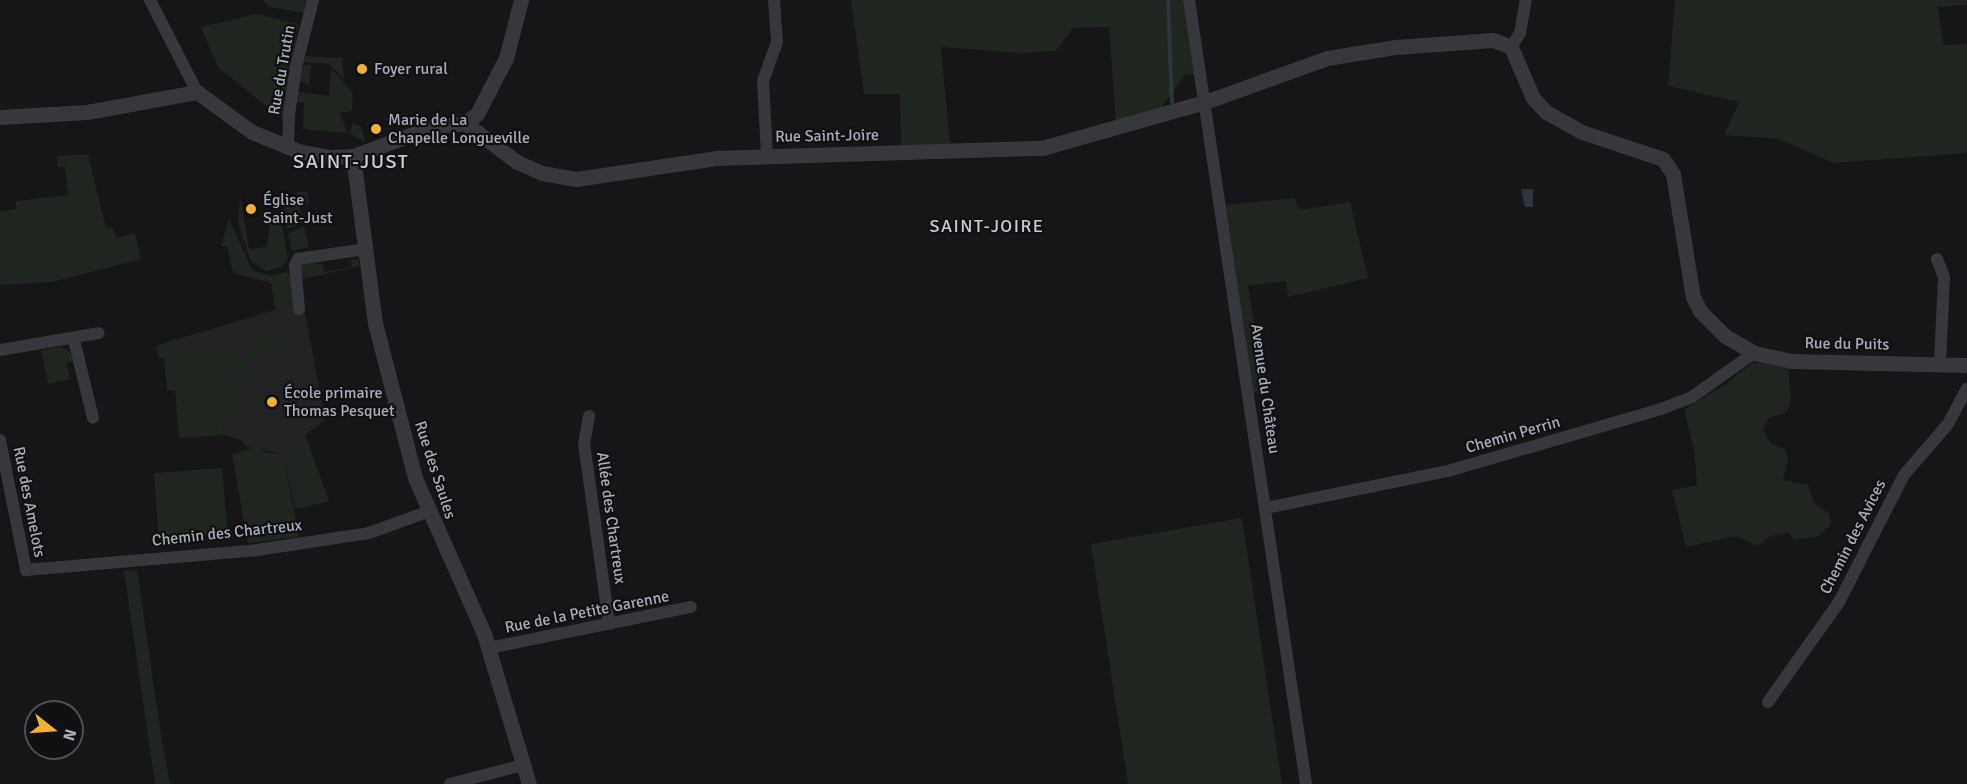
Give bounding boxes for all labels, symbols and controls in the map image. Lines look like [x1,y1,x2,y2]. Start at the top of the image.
street label: Rue du Trutin [265,24,299,116]
place label: Foyer rural [374,59,448,79]
marker: Foyer rural [355,62,369,76]
place label: Marie de La Chapelle Longueville [388,110,530,148]
marker: Marie de La Chapelle Longueville [369,122,383,136]
street label: Rue Saint-Joire [775,125,879,147]
district label: SAINT-JUST [293,149,409,173]
place label: Église Saint-Just [263,190,333,228]
marker: Église Saint-Just [244,202,258,216]
district label: SAINT-JOIRE [930,215,1044,237]
street label: Avenue du Château [1246,323,1284,455]
street label: Rue du Puits [1805,334,1889,354]
place label: École primaire Thomas Pesquet [284,383,395,421]
marker: École primaire Thomas Pesquet [265,395,279,409]
street label: Chemin Perrin [1464,412,1562,458]
street label: Rue des Saules [410,419,460,521]
street label: Rue des Amelots [9,445,49,559]
street label: Allée des Chartreux [592,451,630,585]
street label: Chemin des Avices [1816,476,1890,598]
street label: Chemin des Chartreux [151,516,303,550]
street label: Rue de la Petite Garenne [503,587,671,637]
north arrow [24,700,84,760]
text: N [58,726,80,743]

